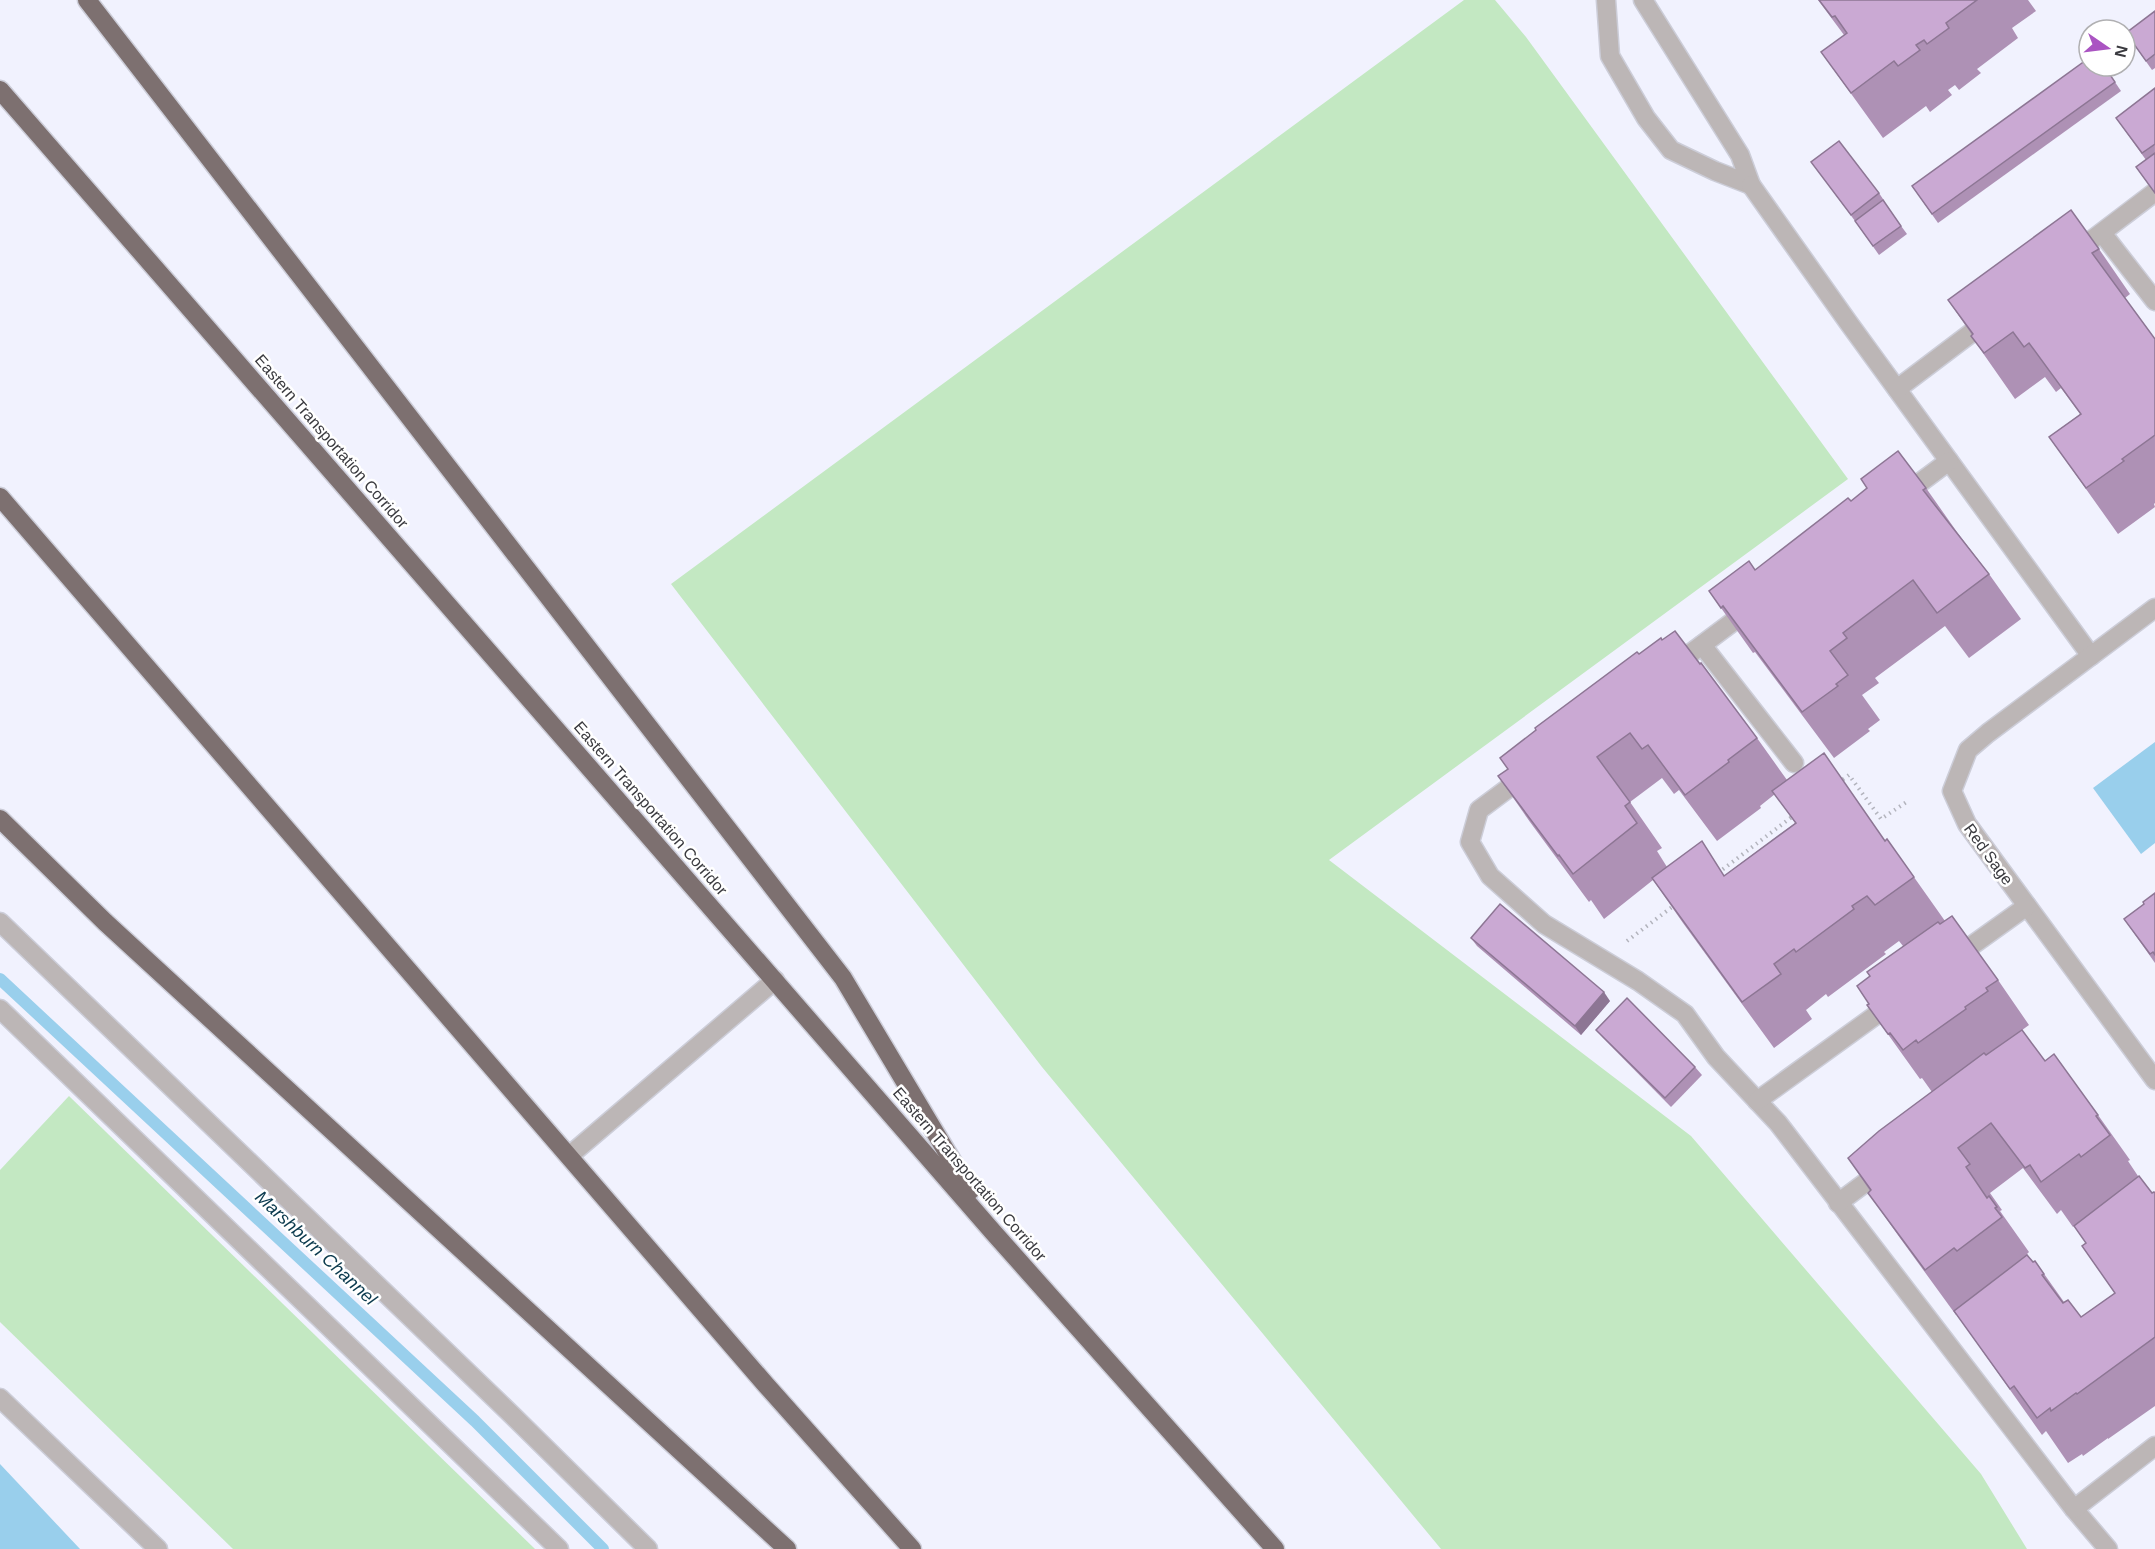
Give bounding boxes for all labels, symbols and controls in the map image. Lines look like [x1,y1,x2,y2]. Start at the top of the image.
north arrow [2077,18,2137,78]
text: N [2111,44,2131,59]
street label: Eastern Transportation Corridor [252,351,412,532]
street label: Eastern Transportation Corridor [571,718,731,899]
street label: Red Sage [1961,821,2016,888]
street label: Eastern Transportation Corridor [890,1084,1050,1265]
water label: Marshburn Channel [251,1187,381,1310]

